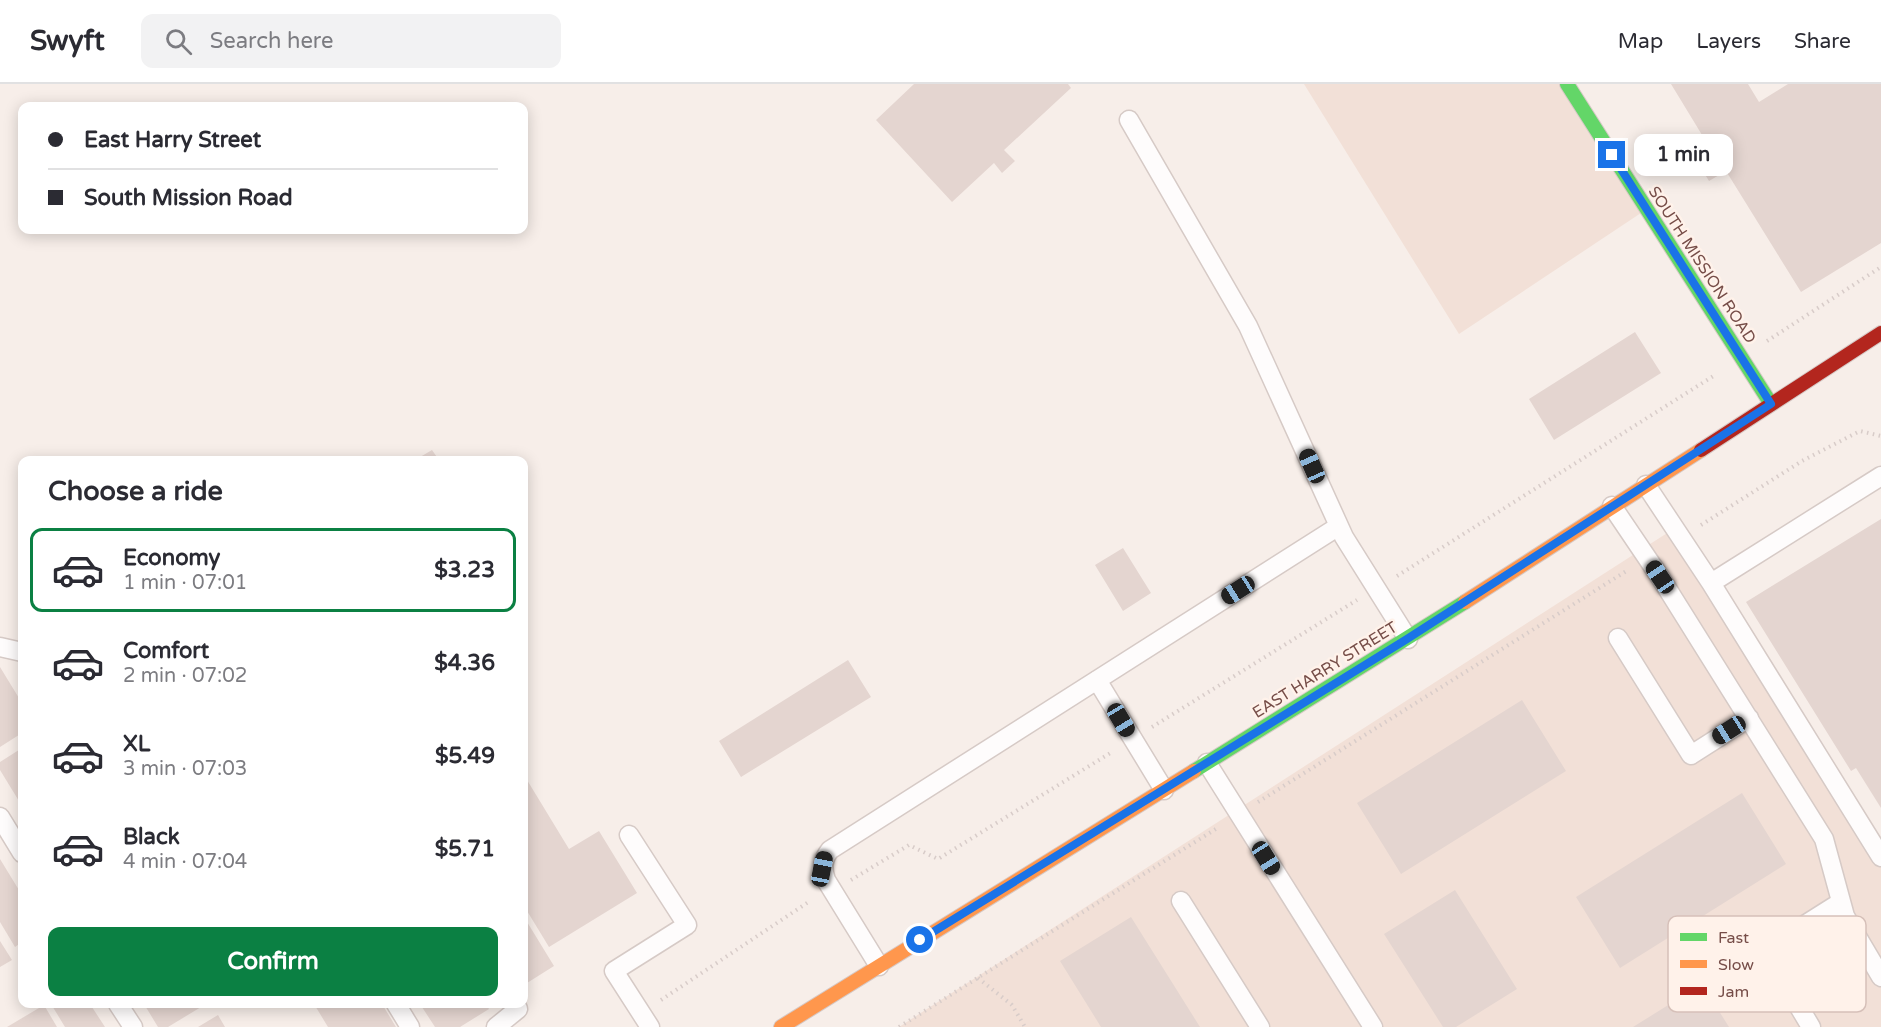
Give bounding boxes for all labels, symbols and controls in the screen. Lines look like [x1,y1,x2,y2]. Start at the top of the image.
search box [141,14,561,68]
text: Swyft [30,24,105,58]
icon: search [162,25,195,58]
text: Search here [210,28,333,54]
text: Map [1618,29,1663,54]
text: Layers [1696,29,1761,54]
text: Share [1794,29,1851,54]
text: East Harry Street [84,127,261,153]
callout: 1 min [1633,134,1732,176]
route end [1598,141,1625,168]
text: 1 min [1657,143,1710,167]
street label: SOUTH MISSION ROAD [1644,183,1760,347]
text: South Mission Road [84,185,293,211]
car [1296,446,1328,486]
text: Choose a ride [48,475,223,508]
icon: car [51,543,105,597]
text: Economy [123,545,220,571]
text: $3.23 [434,557,495,583]
car [1642,557,1678,597]
text: 1 min · 07:01 [123,571,247,595]
car [1218,573,1258,607]
street label: EAST HARRY STREET [1249,617,1401,723]
icon: car [51,636,105,690]
text: Comfort [123,638,209,664]
text: $4.36 [434,650,495,676]
text: 2 min · 07:02 [123,664,247,688]
car [1104,700,1138,740]
car [1709,713,1749,747]
icon: car [51,729,105,783]
text: XL [123,731,150,757]
text: $5.49 [435,743,495,769]
text: 3 min · 07:03 [123,757,247,781]
icon: car [51,822,105,876]
text: Black [123,824,180,850]
text: $5.71 [435,836,495,862]
car [1249,838,1283,878]
text: 4 min · 07:04 [123,850,247,874]
car [810,850,834,888]
legend [1668,916,1866,1012]
route start [906,926,933,953]
button: Confirm [48,927,498,996]
text: Fast [1718,928,1749,948]
text: Slow [1718,955,1754,975]
text: Jam [1718,982,1749,1002]

